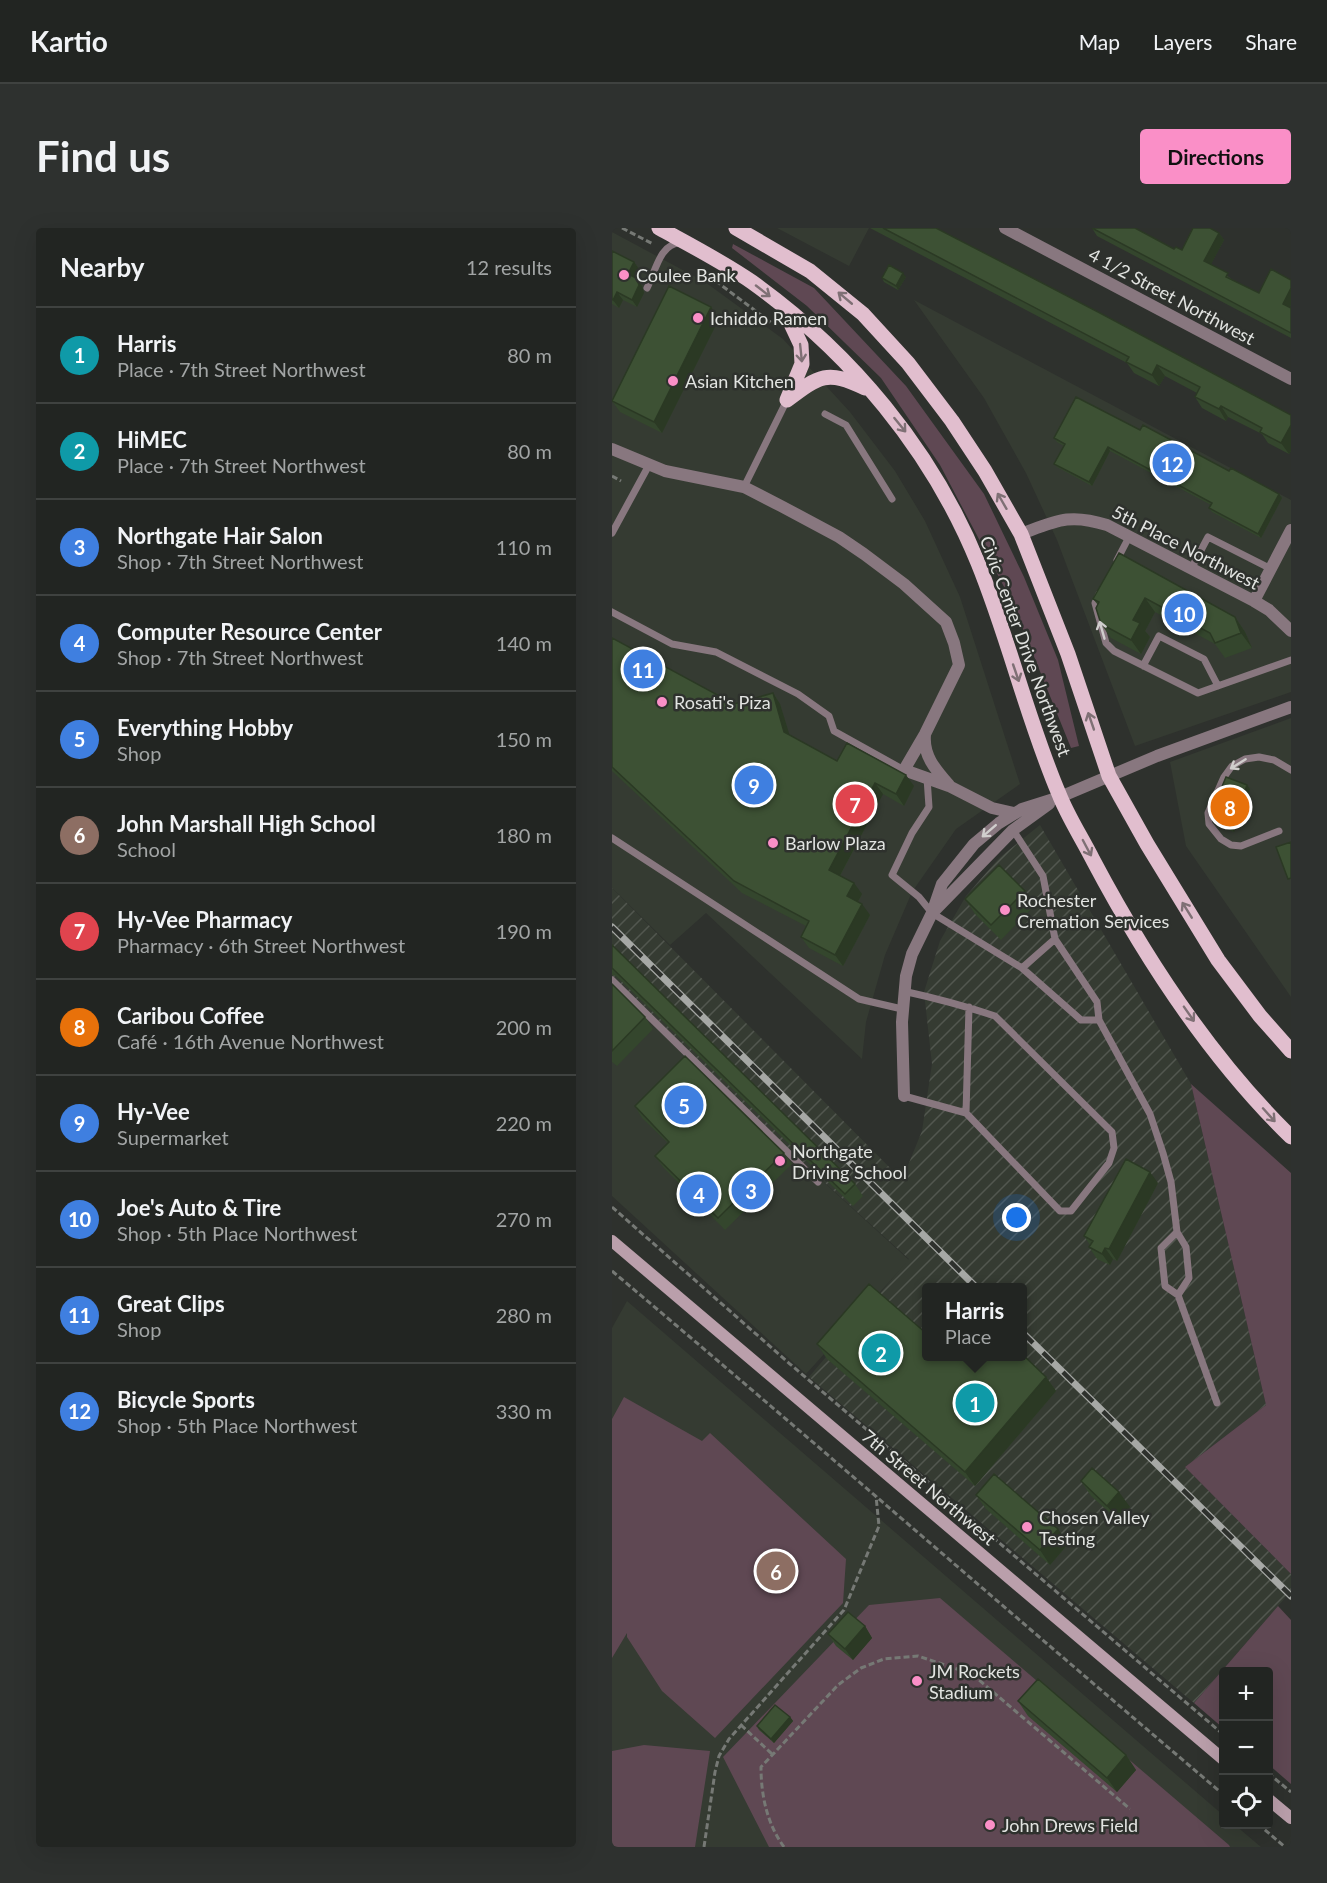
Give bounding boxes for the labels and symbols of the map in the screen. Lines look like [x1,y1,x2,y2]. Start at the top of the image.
street label: 4 1/2 Street Northwest [1085,243,1259,349]
place label: Coulee Bank [636,264,736,286]
marker: Coulee Bank [617,268,631,282]
one-way arrow [754,284,770,297]
one-way arrow [838,291,853,305]
place label: Ichiddo Ramen [710,307,827,329]
marker: Ichiddo Ramen [691,311,705,325]
one-way arrow [796,342,807,362]
place label: Asian Kitchen [685,370,794,392]
marker: Asian Kitchen [666,374,680,388]
one-way arrow [893,417,906,433]
pin: 12 [1152,440,1192,486]
one-way arrow [996,493,1008,510]
street label: 5th Place Northwest [1109,500,1264,594]
street label: Civic Center Drive Northwest [976,533,1076,760]
pin: 10 [1164,590,1204,636]
one-way arrow [1096,621,1107,640]
pin: 11 [624,646,663,692]
one-way arrow [1012,663,1023,682]
place label: Rosati's Piza [674,691,771,713]
marker: Rosati's Piza [655,695,669,709]
one-way arrow [1084,712,1095,731]
one-way arrow [1230,758,1247,770]
pin: 9 [734,762,774,808]
pin: 7 [836,782,874,826]
pin: 8 [1210,784,1250,830]
one-way arrow [982,824,997,838]
place label: Barlow Plaza [785,832,886,854]
marker: Barlow Plaza [766,836,780,850]
one-way arrow [1082,839,1093,857]
place label: Rochester Cremation Services [1017,889,1170,932]
one-way arrow [1181,902,1193,919]
marker: Rochester Cremation Services [998,903,1012,917]
one-way arrow [1183,1006,1195,1022]
pin: 5 [664,1082,704,1128]
one-way arrow [1262,1107,1276,1122]
place label: Northgate Driving School [792,1140,907,1183]
marker: Northgate Driving School [773,1154,787,1168]
pin: 3 [732,1168,770,1212]
pin: 4 [680,1172,718,1216]
your location [1002,1203,1031,1232]
pin: 2 [862,1330,900,1376]
pin: 1 [956,1380,994,1426]
street label: 7th Street Northwest [858,1425,1001,1550]
place label: Chosen Valley Testing [1039,1506,1150,1549]
marker: Chosen Valley Testing [1020,1520,1034,1534]
pin: 6 [756,1548,796,1594]
place label: JM Rockets Stadium [929,1660,1020,1703]
marker: JM Rockets Stadium [910,1674,924,1688]
place label: John Drews Field [1002,1814,1138,1836]
marker: John Drews Field [983,1818,997,1832]

